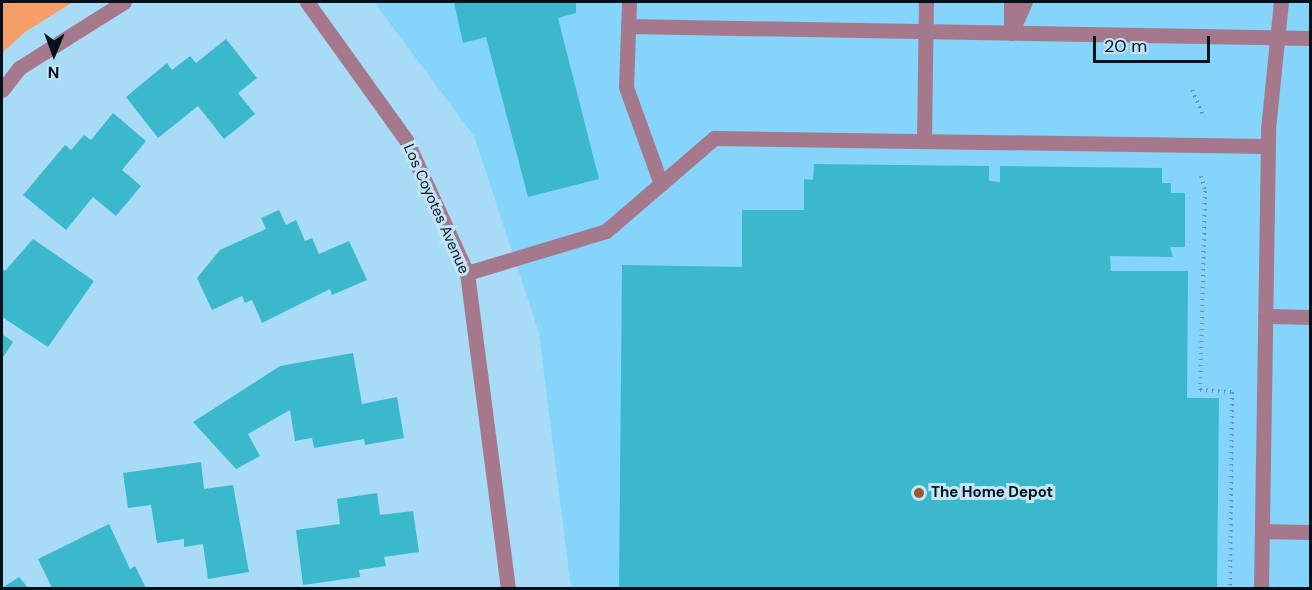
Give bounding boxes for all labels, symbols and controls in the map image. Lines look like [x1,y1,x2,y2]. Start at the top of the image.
north arrow [24,24,84,84]
scale bar [1096,24,1213,62]
text: 20 m [1104,34,1147,58]
text: N [48,62,60,83]
street label: Los Coyotes Avenue [399,141,473,277]
place label: The Home Depot [931,484,1053,502]
marker: The Home Depot [912,486,926,500]

